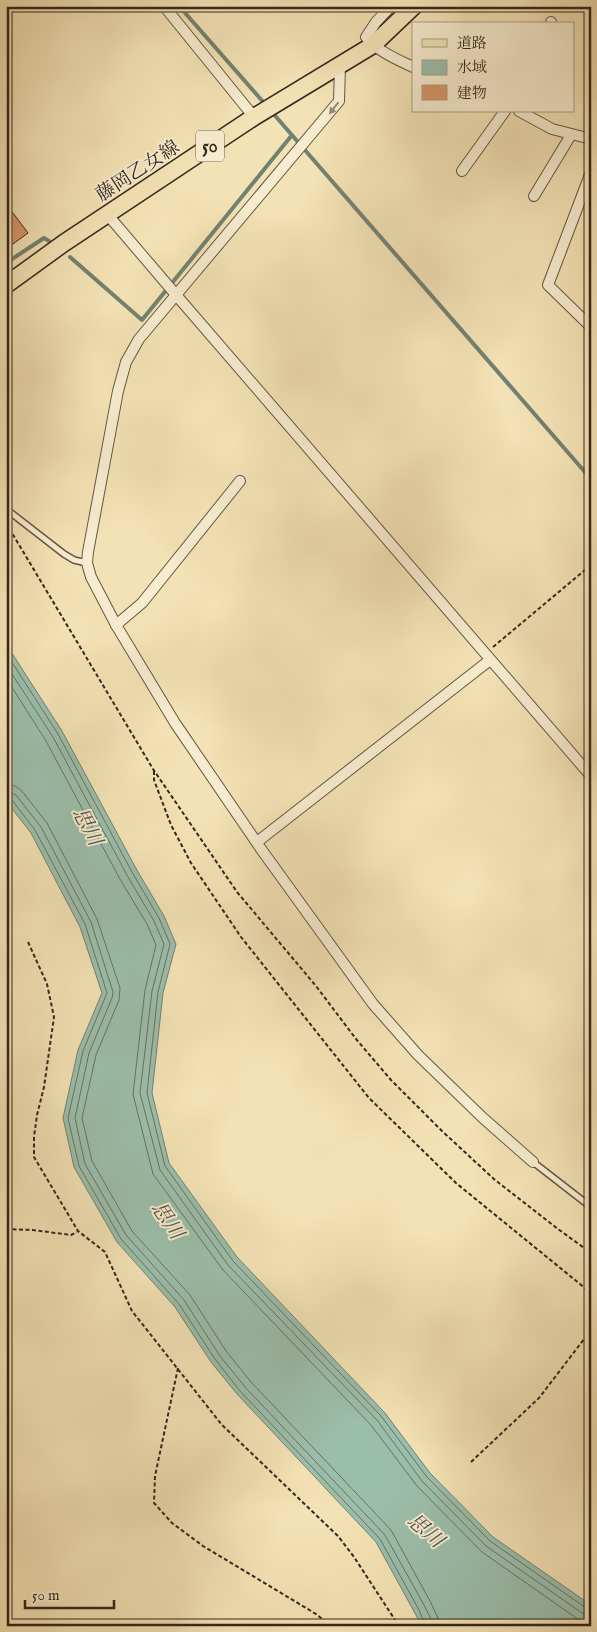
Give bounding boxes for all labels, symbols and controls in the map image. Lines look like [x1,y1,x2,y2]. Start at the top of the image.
legend [412,22,574,112]
text: 道路 [457,34,487,53]
text: 水域 [457,58,487,77]
text: 建物 [457,84,487,103]
one-way arrow [329,101,339,114]
road number: 50 [196,130,224,162]
street label: 藤岡乙女線 [92,136,184,208]
water label: 思川 [66,803,108,852]
water label: 思川 [145,1197,189,1246]
water label: 思川 [402,1509,450,1555]
scale bar [25,1577,114,1609]
text: 50 m [32,1586,60,1605]

